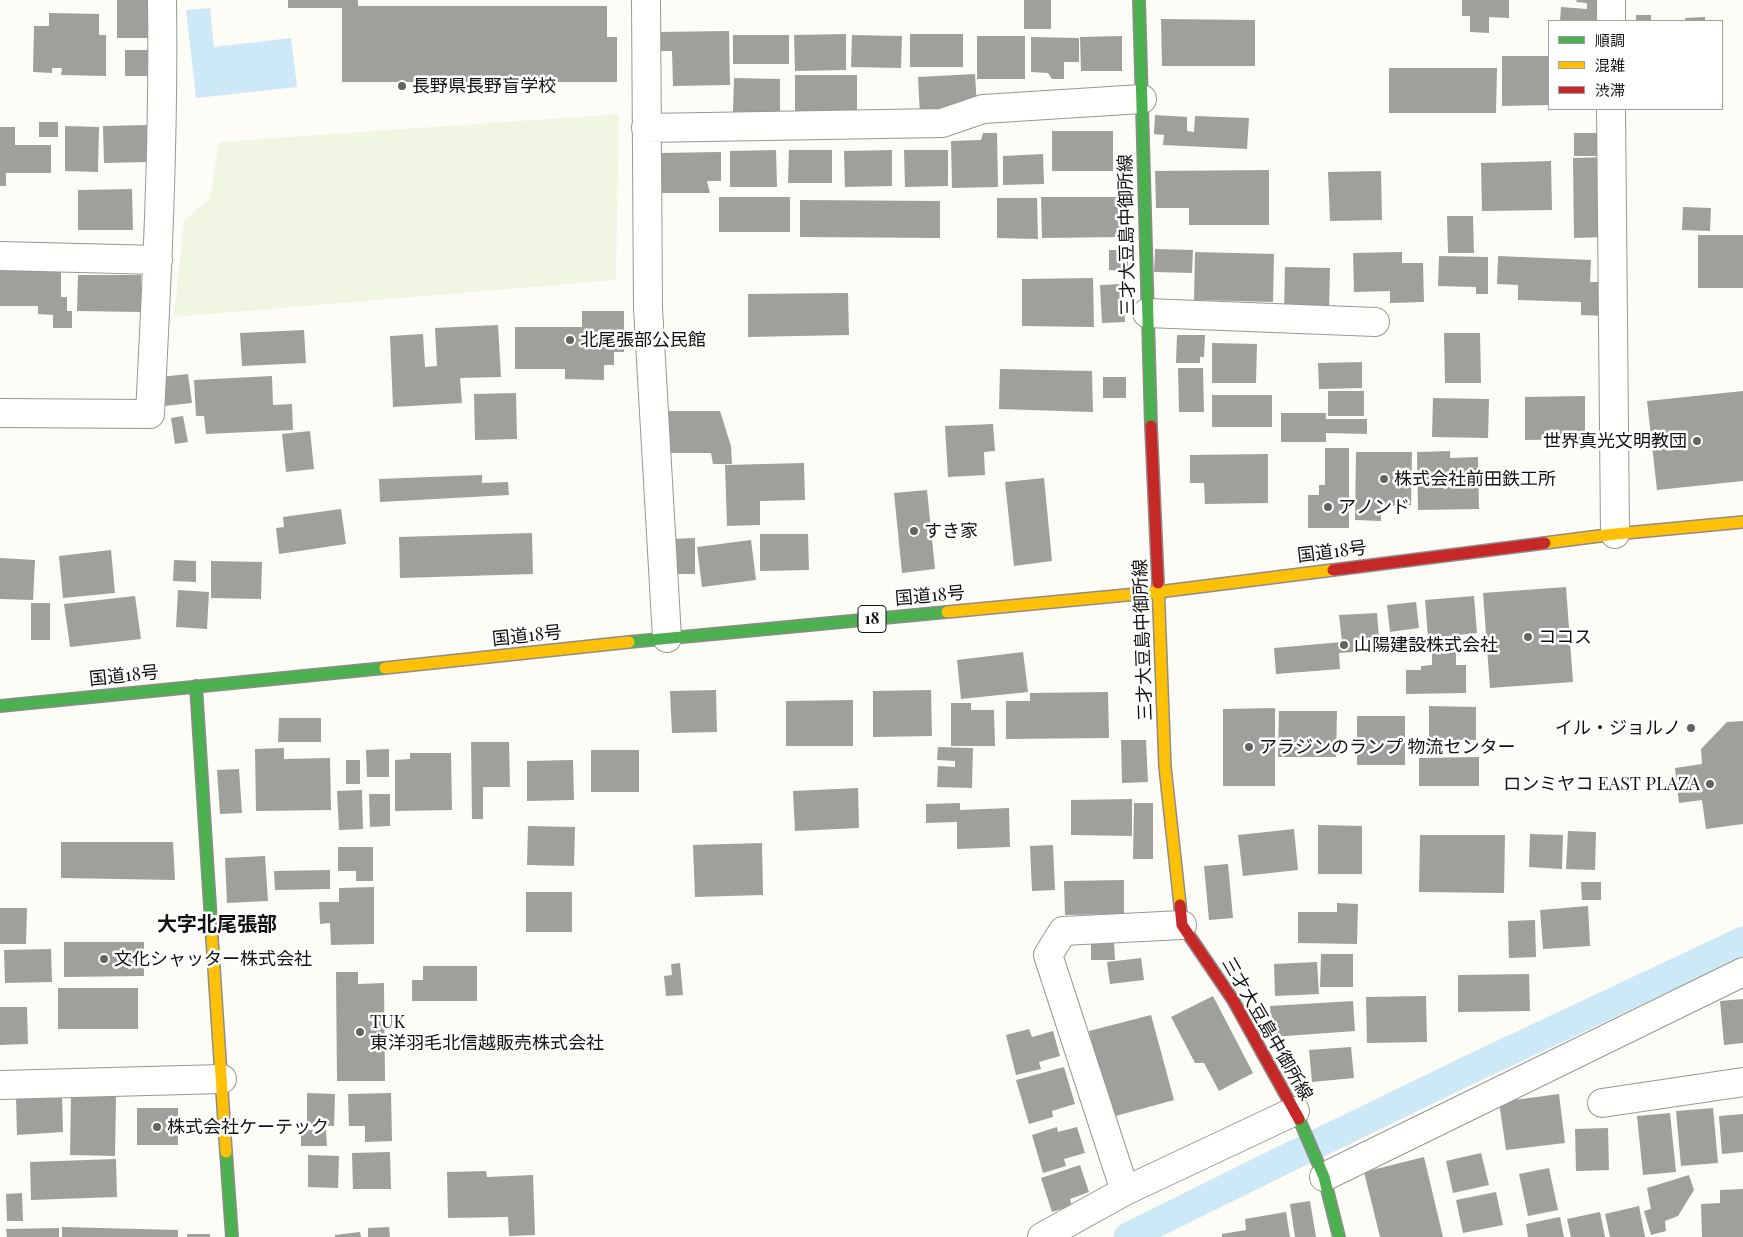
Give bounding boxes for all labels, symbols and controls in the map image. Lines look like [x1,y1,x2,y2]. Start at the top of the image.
legend [1548,20,1723,110]
text: 順調 [1595,30,1625,50]
text: 混雑 [1595,55,1625,75]
place label: 長野県長野盲学校 [412,75,556,97]
marker: 長野県長野盲学校 [396,80,408,92]
text: 渋滞 [1595,80,1625,100]
street label: 三才大豆島中御所線 [1115,154,1139,316]
place label: 北尾張部公民館 [580,329,706,351]
marker: 北尾張部公民館 [564,334,576,346]
place label: 世界真光文明教団 [1543,430,1687,452]
marker: 世界真光文明教団 [1691,435,1703,447]
place label: 株式会社前田鉄工所 [1394,468,1556,490]
marker: 株式会社前田鉄工所 [1378,473,1390,485]
place label: アノンド [1338,496,1410,518]
marker: アノンド [1322,501,1334,513]
place label: すき家 [924,520,978,542]
marker: すき家 [908,525,920,537]
street label: 国道18号 [1296,537,1368,567]
street label: 三才大豆島中御所線 [1129,559,1157,721]
street label: 国道18号 [894,582,966,610]
road number: 18 [858,606,886,632]
street label: 国道18号 [491,622,563,650]
place label: ココス [1538,626,1592,648]
marker: ココス [1522,631,1534,643]
place label: 山陽建設株式会社 [1354,634,1498,656]
marker: 山陽建設株式会社 [1338,639,1350,651]
street label: 国道18号 [88,662,160,690]
place label: イル・ジョルノ [1555,717,1681,739]
marker: イル・ジョルノ [1685,722,1697,734]
place label: アラジンのランプ 物流センター [1259,736,1515,758]
marker: アラジンのランプ 物流センター [1243,741,1255,753]
place label: ロンミヤコ EAST PLAZA [1503,773,1700,795]
marker: ロンミヤコ EAST PLAZA [1704,778,1716,790]
district label: 大字北尾張部 [157,913,277,937]
place label: 文化シャッター株式会社 [114,948,312,970]
marker: 文化シャッター株式会社 [98,953,110,965]
street label: 三才大豆島中御所線 [1217,953,1317,1105]
place label: TUK 東洋羽毛北信越販売株式会社 [370,1011,604,1054]
marker: TUK 東洋羽毛北信越販売株式会社 [354,1026,366,1038]
place label: 株式会社ケーテック [167,1116,329,1138]
marker: 株式会社ケーテック [151,1121,163,1133]

